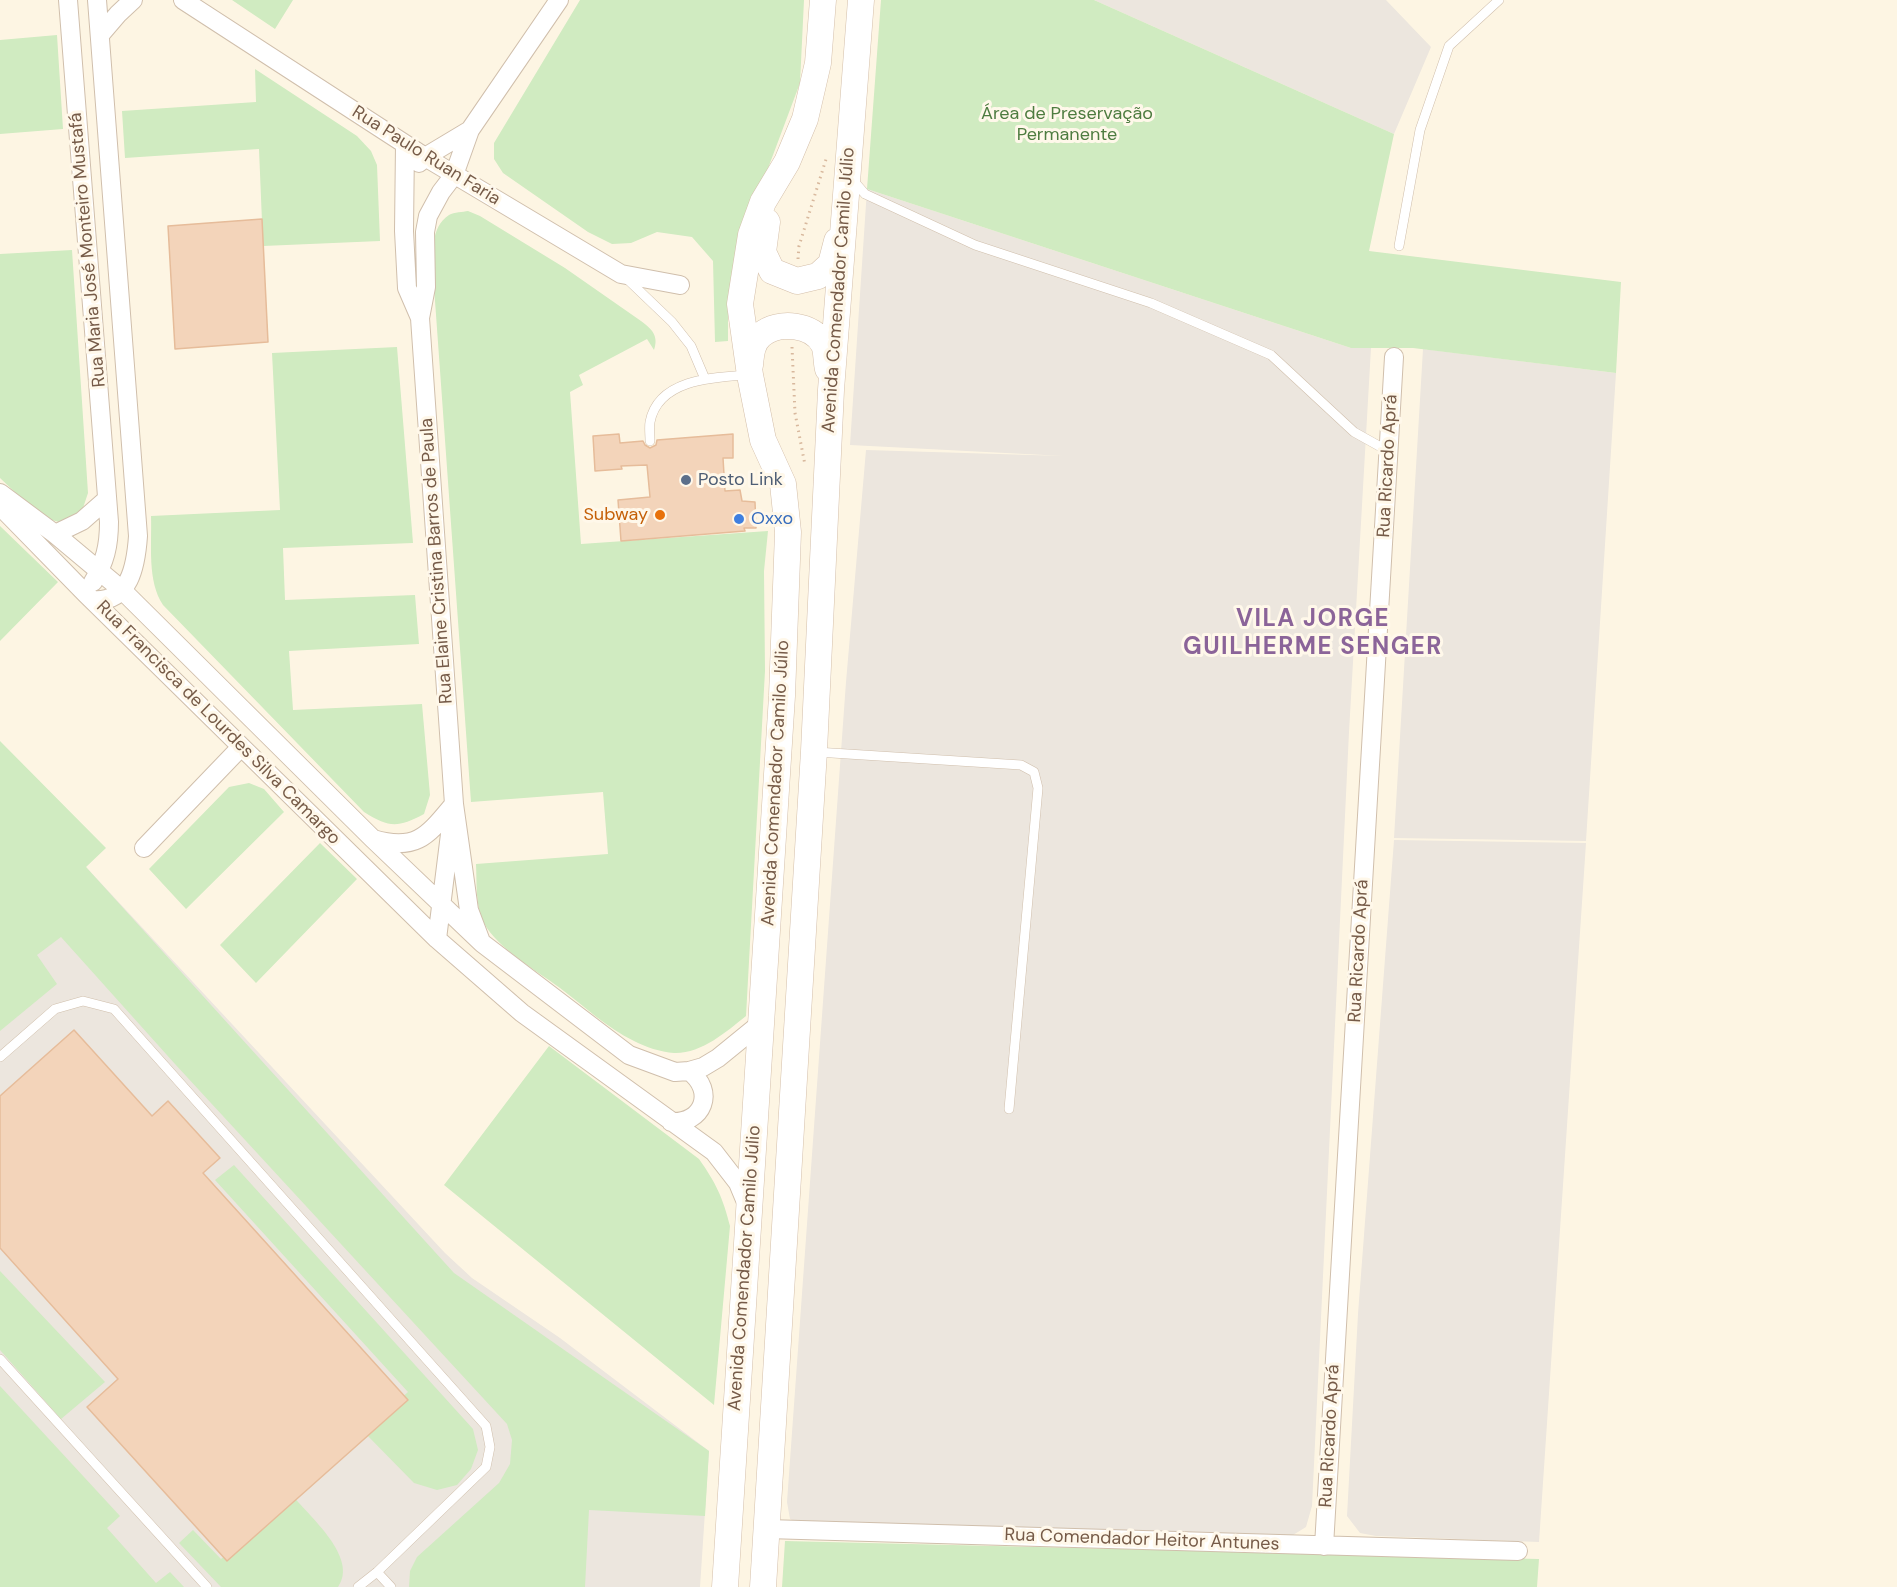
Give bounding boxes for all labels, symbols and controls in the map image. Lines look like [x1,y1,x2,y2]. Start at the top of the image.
street label: Rua Paulo Ruan Faria [348,102,504,210]
park label: Área de Preservação Permanente [981,103,1153,146]
street label: Rua Maria José Monteiro Mustafá [65,112,111,388]
street label: Avenida Comendador Camilo Júlio [818,146,860,434]
street label: Rua Ricardo Aprá [1373,394,1403,538]
street label: Rua Elaine Cristina Barros de Paula [416,417,458,705]
place label: Posto Link [698,469,783,491]
marker: Posto Link [679,473,693,487]
place label: Subway [583,504,648,526]
marker: Subway [653,508,667,522]
place label: Oxxo [751,508,793,530]
marker: Oxxo [732,512,746,526]
street label: Rua Francisca de Lourdes Silva Camargo [91,596,345,850]
district label: VILA JORGE GUILHERME SENGER [1183,606,1443,662]
street label: Avenida Comendador Camilo Júlio [758,639,794,927]
street label: Rua Ricardo Aprá [1344,879,1374,1023]
street label: Avenida Comendador Camilo Júlio [724,1124,766,1412]
street label: Rua Ricardo Aprá [1315,1364,1345,1508]
street label: Rua Comendador Heitor Antunes [1004,1524,1280,1556]

